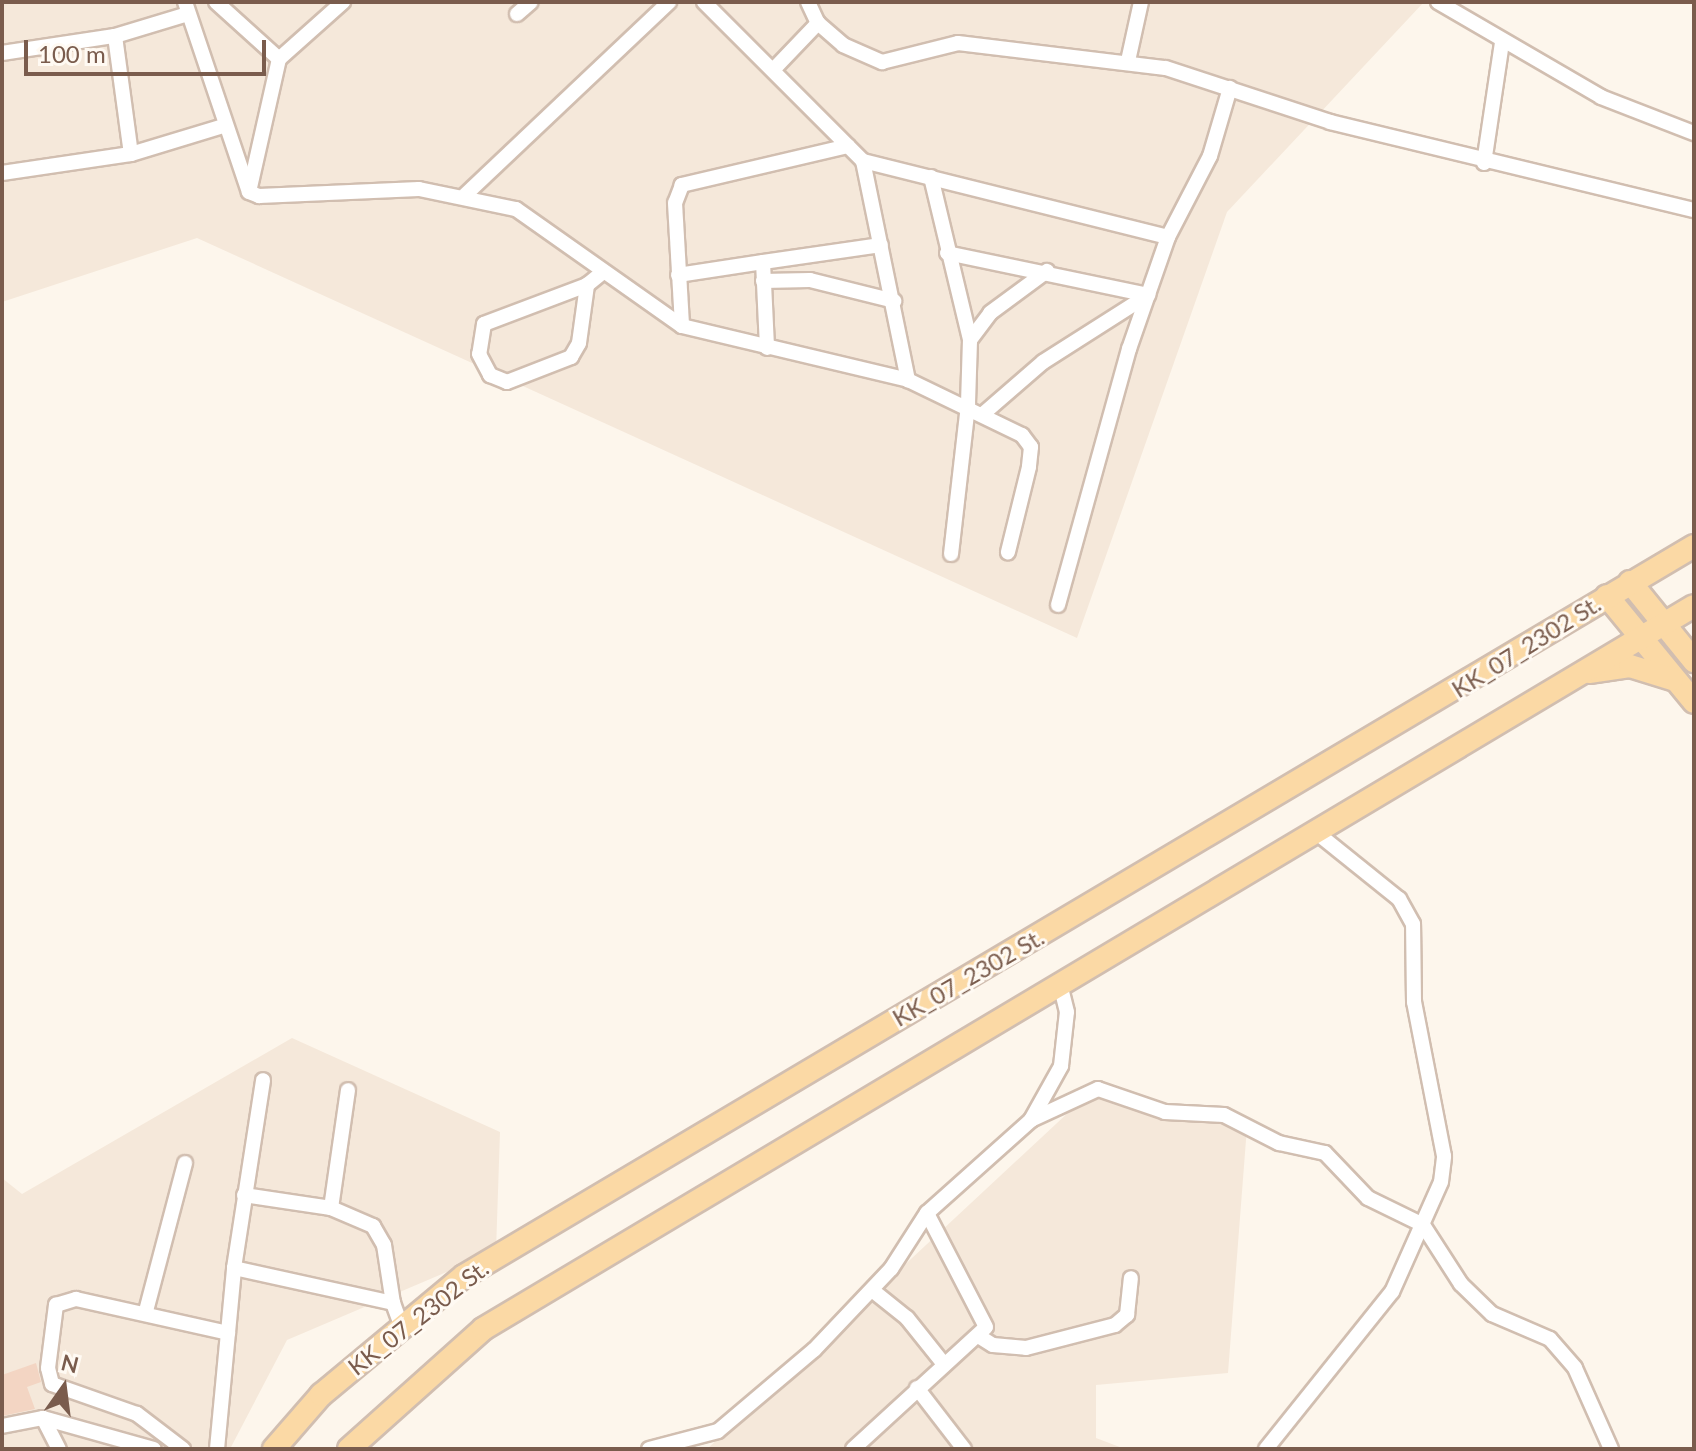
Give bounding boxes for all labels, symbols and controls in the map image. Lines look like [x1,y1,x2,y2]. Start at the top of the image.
scale bar [28,24,270,74]
text: 100 m [38,39,106,68]
street label: KK_07_2302 St. [1446,589,1606,703]
street label: KK_07_2302 St. [887,922,1049,1032]
street label: KK_07_2302 St. [342,1253,494,1381]
north arrow [24,1347,104,1427]
text: N [58,1348,81,1378]

